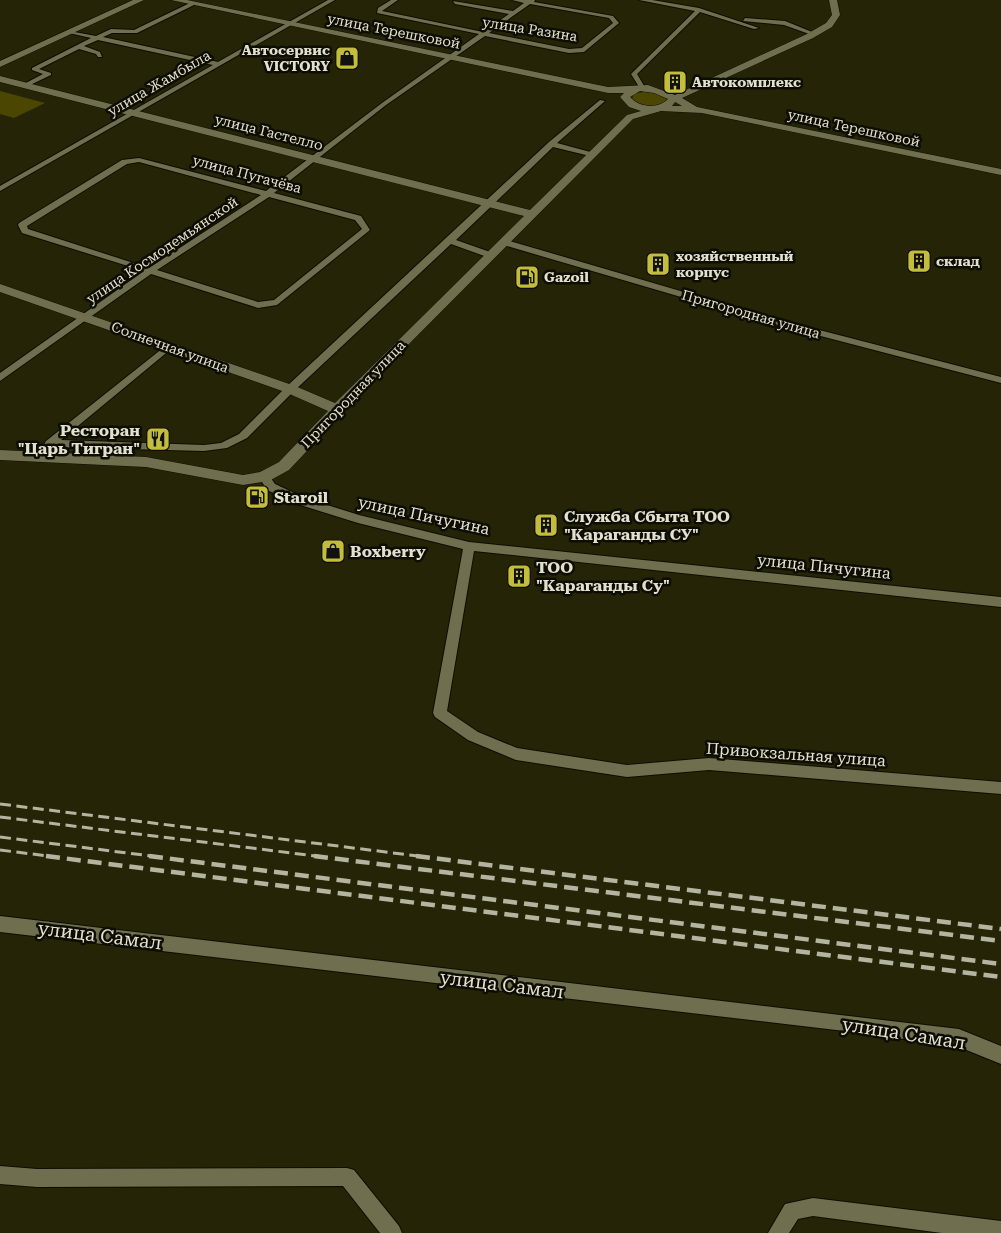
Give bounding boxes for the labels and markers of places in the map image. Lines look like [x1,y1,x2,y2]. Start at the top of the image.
place label: Автосервис VICTORY [242,42,330,74]
shop icon: Автосервис VICTORY [334,45,360,71]
building icon: Автокомплекс [662,69,688,95]
place label: Автокомплекс [692,74,801,90]
place label: хозяйственный корпус [676,248,794,280]
building icon: склад [906,248,932,274]
building icon: хозяйственный корпус [645,251,671,277]
place label: склад [936,253,980,269]
fuel station icon: Gazoil [514,264,540,290]
place label: Gazoil [544,269,589,285]
place label: Ресторан "Царь Тигран" [18,421,140,458]
restaurant icon: Ресторан "Царь Тигран" [145,426,171,452]
fuel station icon: Staroil [244,484,270,510]
place label: Staroil [274,488,329,507]
place label: Служба Сбыта ТОО "Караганды СУ" [564,507,730,544]
building icon: Служба Сбыта ТОО "Караганды СУ" [533,512,559,538]
shop icon: Boxberry [320,538,346,564]
place label: Boxberry [350,542,426,561]
place label: ТОО "Караганды Су" [536,558,670,595]
building icon: ТОО "Караганды Су" [506,563,532,589]

